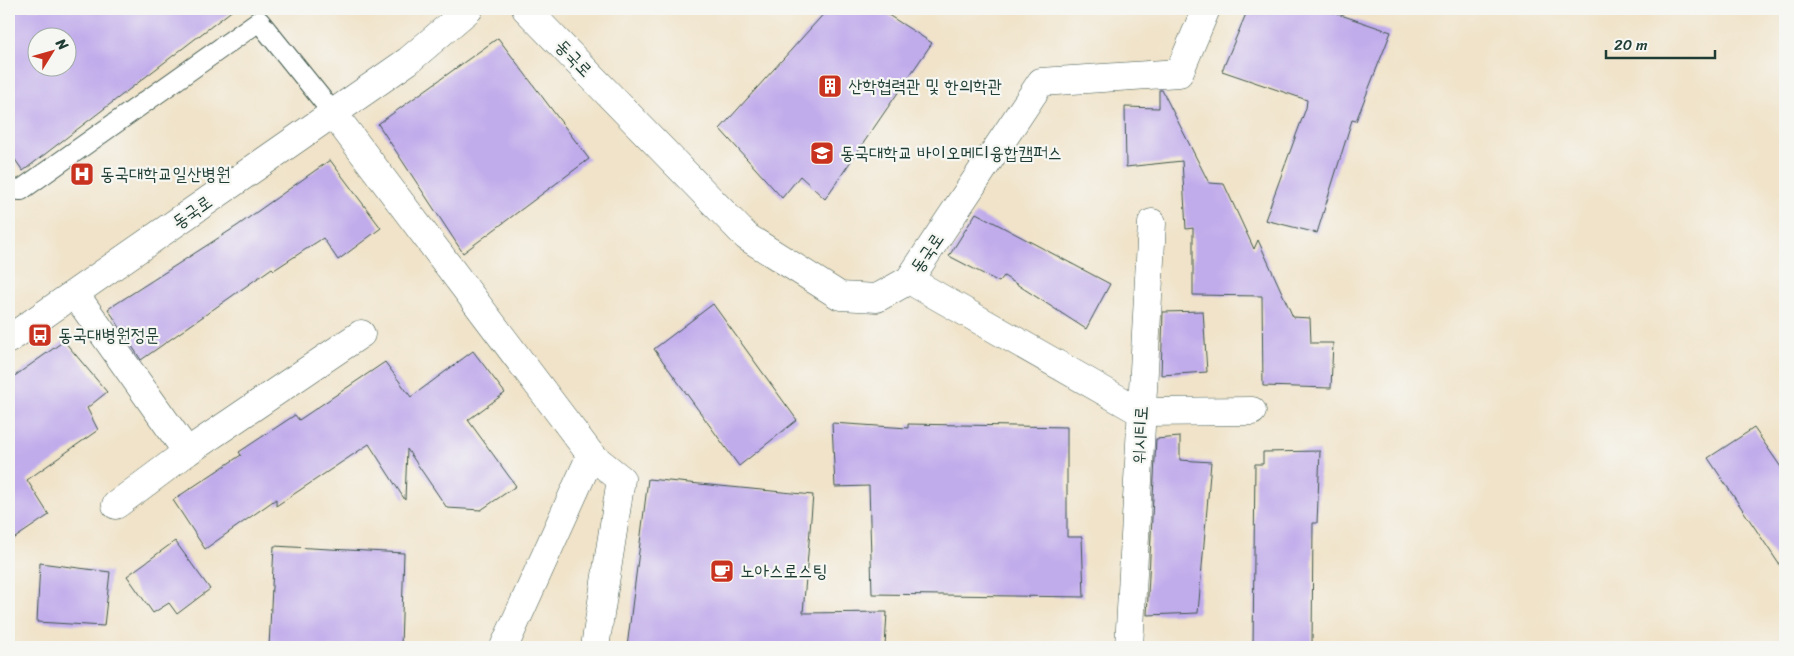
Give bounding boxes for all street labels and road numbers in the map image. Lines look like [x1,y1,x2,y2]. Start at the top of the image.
street label: 동국로 [547,31,601,85]
street label: 동국로 [165,186,219,238]
street label: 동국로 [902,226,952,280]
street label: 위시티로 [1123,405,1157,465]

